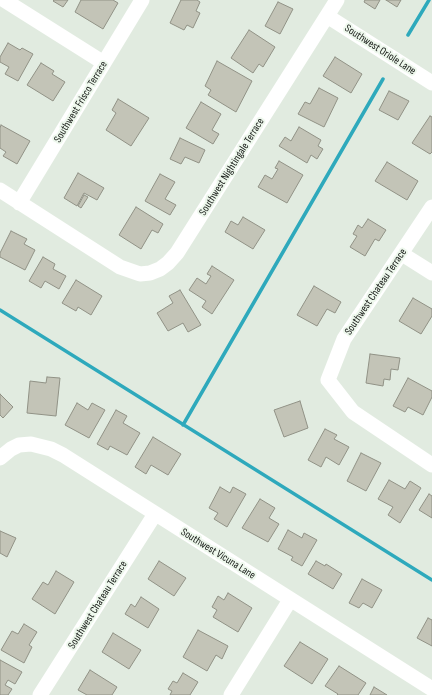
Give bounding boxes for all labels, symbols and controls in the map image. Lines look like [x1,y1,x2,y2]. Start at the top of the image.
street label: Southwest Oriole Lane [342,22,418,78]
street label: Southwest Frisco Terrace [51,59,111,145]
street label: Southwest Nightingale Terrace [197,116,267,218]
street label: Southwest Chateau Terrace [342,246,410,338]
street label: Southwest Vicuna Lane [178,526,258,582]
street label: Southwest Chateau Terrace [66,559,130,651]

